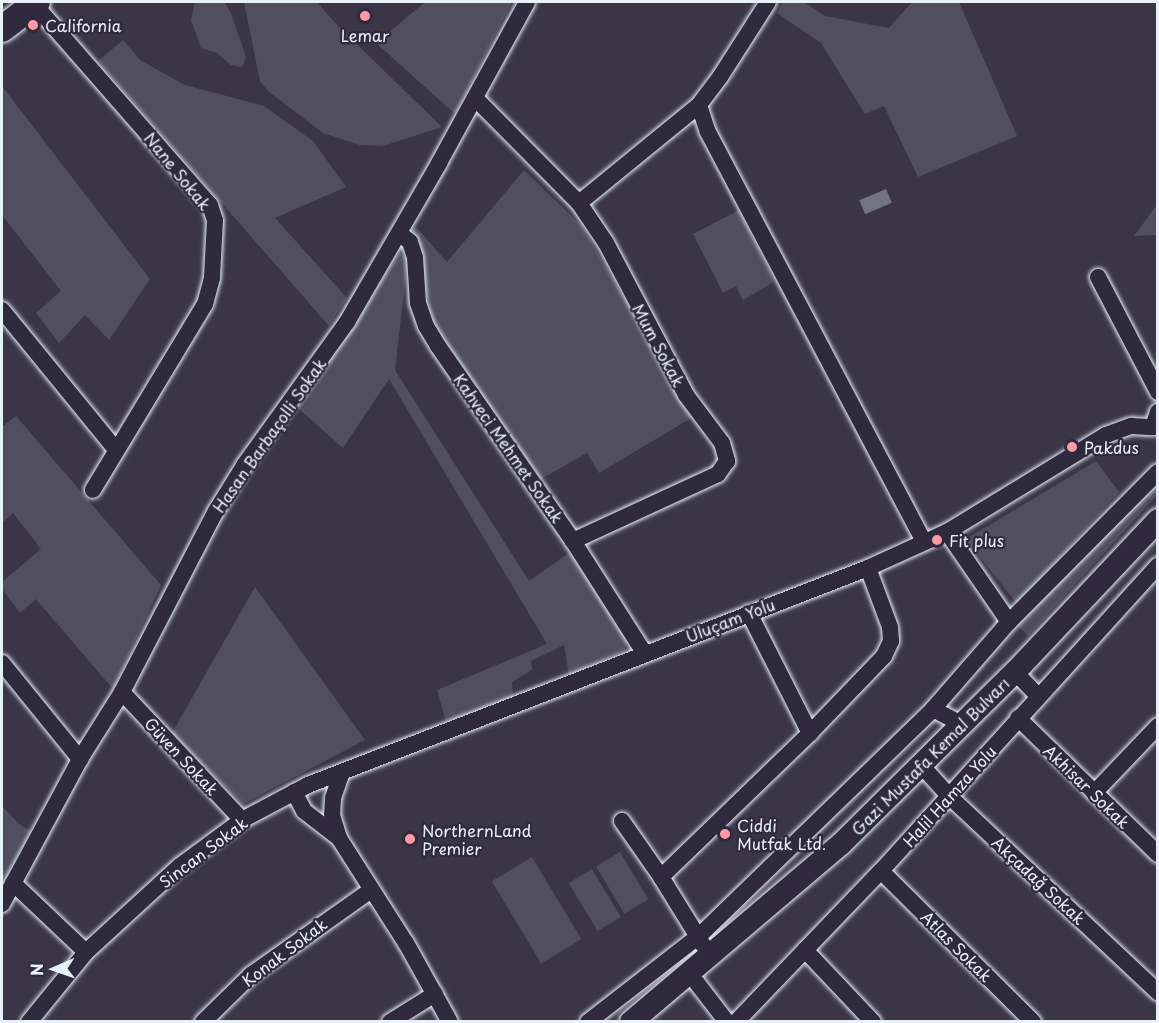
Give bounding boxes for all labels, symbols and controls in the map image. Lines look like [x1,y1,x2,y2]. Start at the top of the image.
marker: Lemar [358,9,372,23]
place label: California [45,15,122,35]
marker: California [26,18,40,32]
place label: Lemar [341,25,389,45]
street label: Nane Sokak [141,128,215,214]
street label: Mum Sokak [629,300,689,390]
street label: Hasan Barbaçolli Sokak [208,354,330,516]
street label: Kahveci Mehmet Sokak [450,369,568,527]
place label: Pakdus [1084,437,1139,457]
marker: Pakdus [1065,440,1079,454]
place label: Fit plus [949,530,1004,550]
marker: Fit plus [930,533,944,547]
street label: Uluçam Yolu [683,594,777,646]
street label: Gazi Mustafa Kemal Bulvarı [846,672,1014,840]
street label: Güven Sokak [141,713,223,799]
street label: Akhisar Sokak [1040,740,1134,832]
street label: Halil Hamza Yolu [898,741,1000,851]
street label: Sincan Sokak [155,813,251,891]
place label: Ciddi Mutfak Ltd. [737,815,826,853]
place label: NorthernLand Premier [422,820,531,858]
marker: Ciddi Mutfak Ltd. [718,827,732,841]
marker: NorthernLand Premier [403,832,417,846]
street label: Akçadağ Sokak [988,832,1090,928]
street label: Atlas Sokak [917,906,997,986]
street label: Konak Sokak [237,913,331,991]
north arrow [24,939,84,999]
text: N [24,963,48,976]

